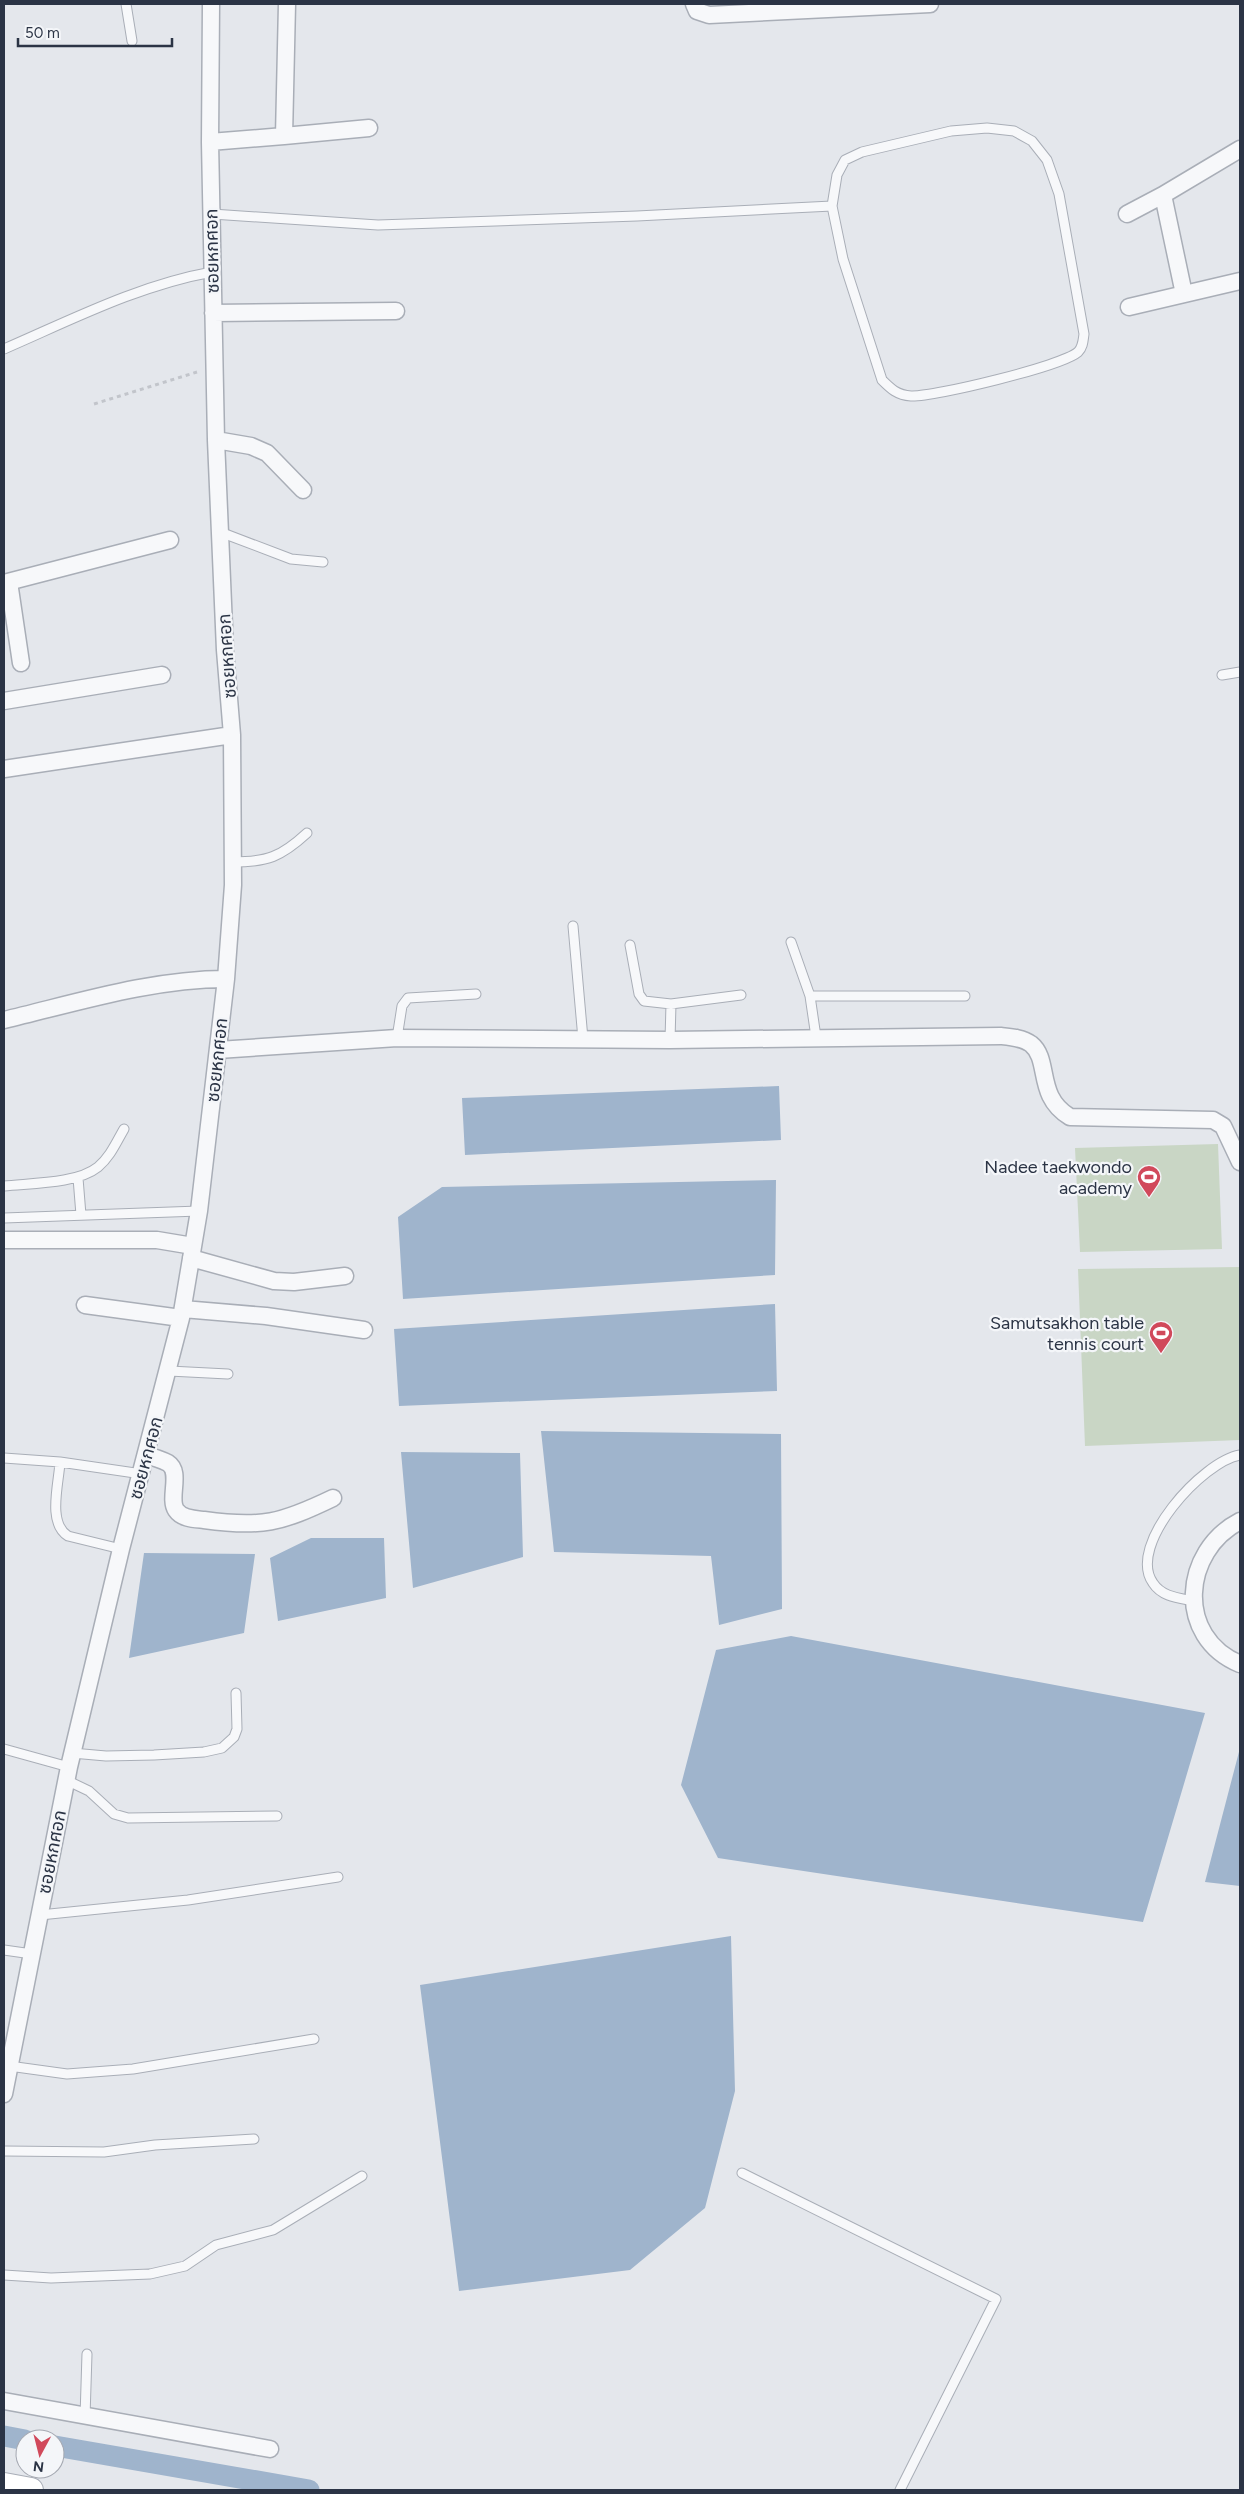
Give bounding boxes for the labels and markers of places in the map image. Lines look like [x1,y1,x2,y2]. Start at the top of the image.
place label: Nadee taekwondo academy [984,1156,1133,1199]
sports icon: Nadee taekwondo academy [1136,1164,1162,1198]
place label: Samutsakhon table tennis court [990,1312,1144,1355]
sports icon: Samutsakhon table tennis court [1148,1320,1174,1354]

